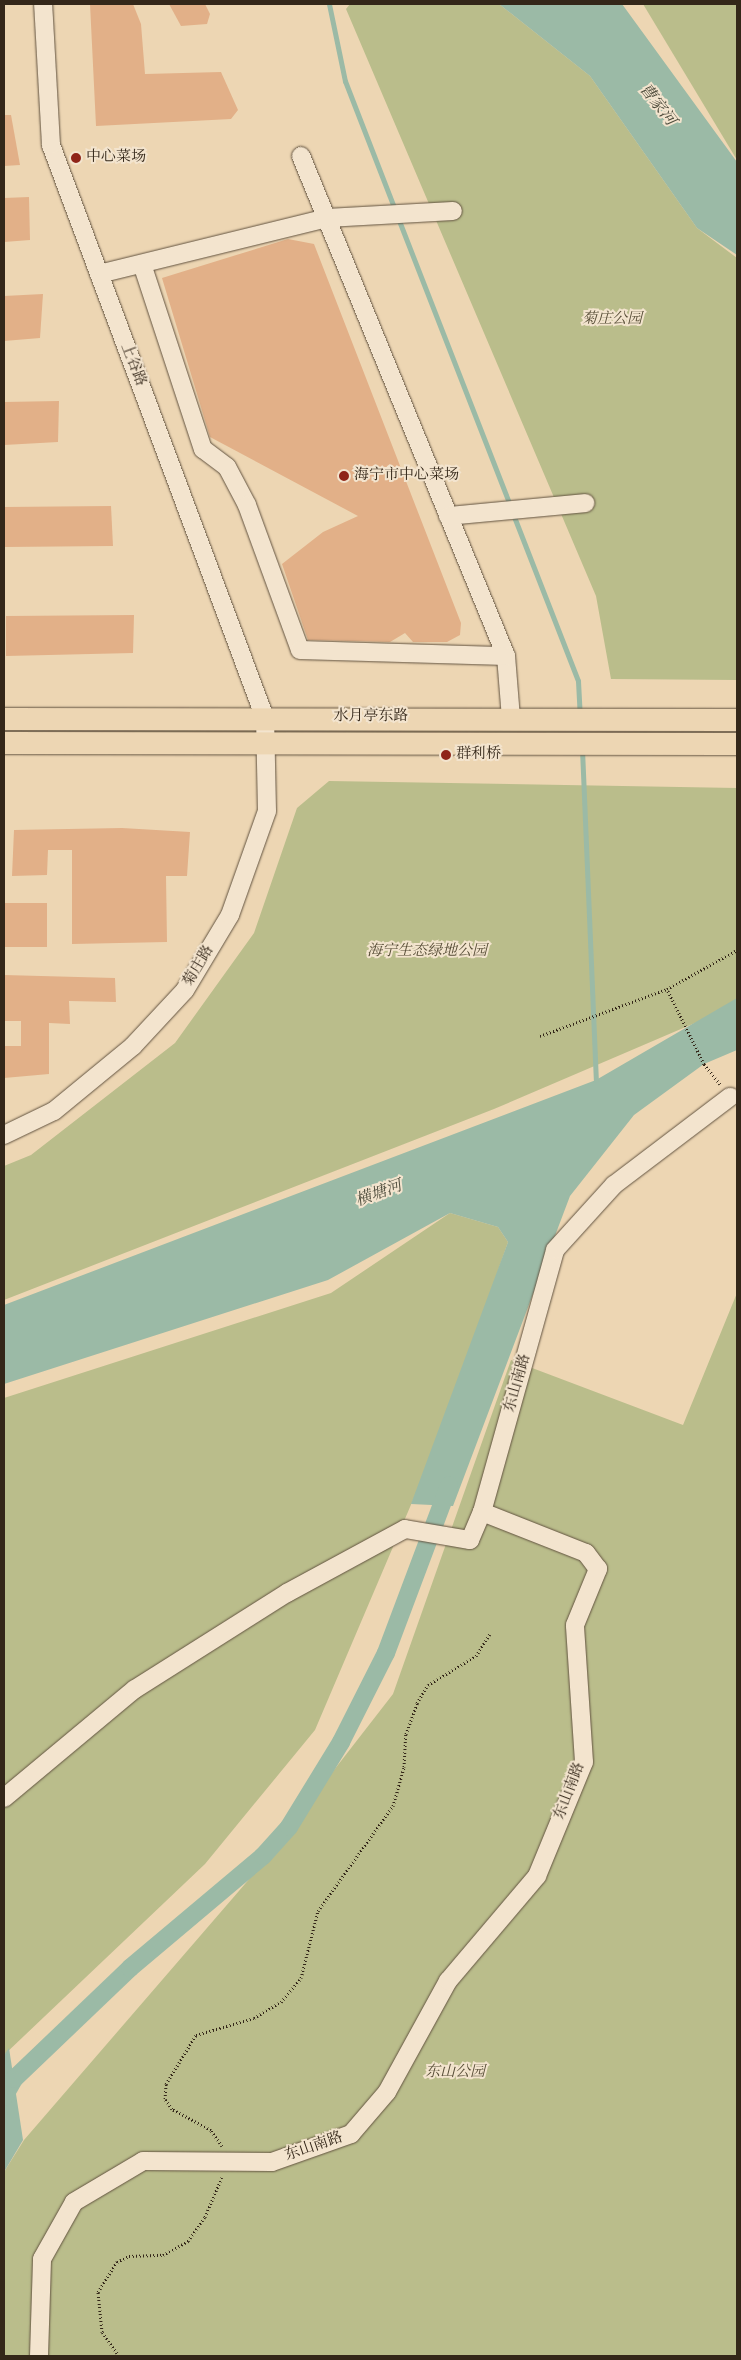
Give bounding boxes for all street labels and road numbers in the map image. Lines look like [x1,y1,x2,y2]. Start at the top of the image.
street label: 上谷路 [117,341,149,389]
street label: 水月亭东路 [334,708,408,726]
street label: 菊庄路 [180,942,218,990]
street label: 东山南路 [501,1352,535,1414]
street label: 东山南路 [551,1760,589,1822]
street label: 东山南路 [283,2129,345,2165]

